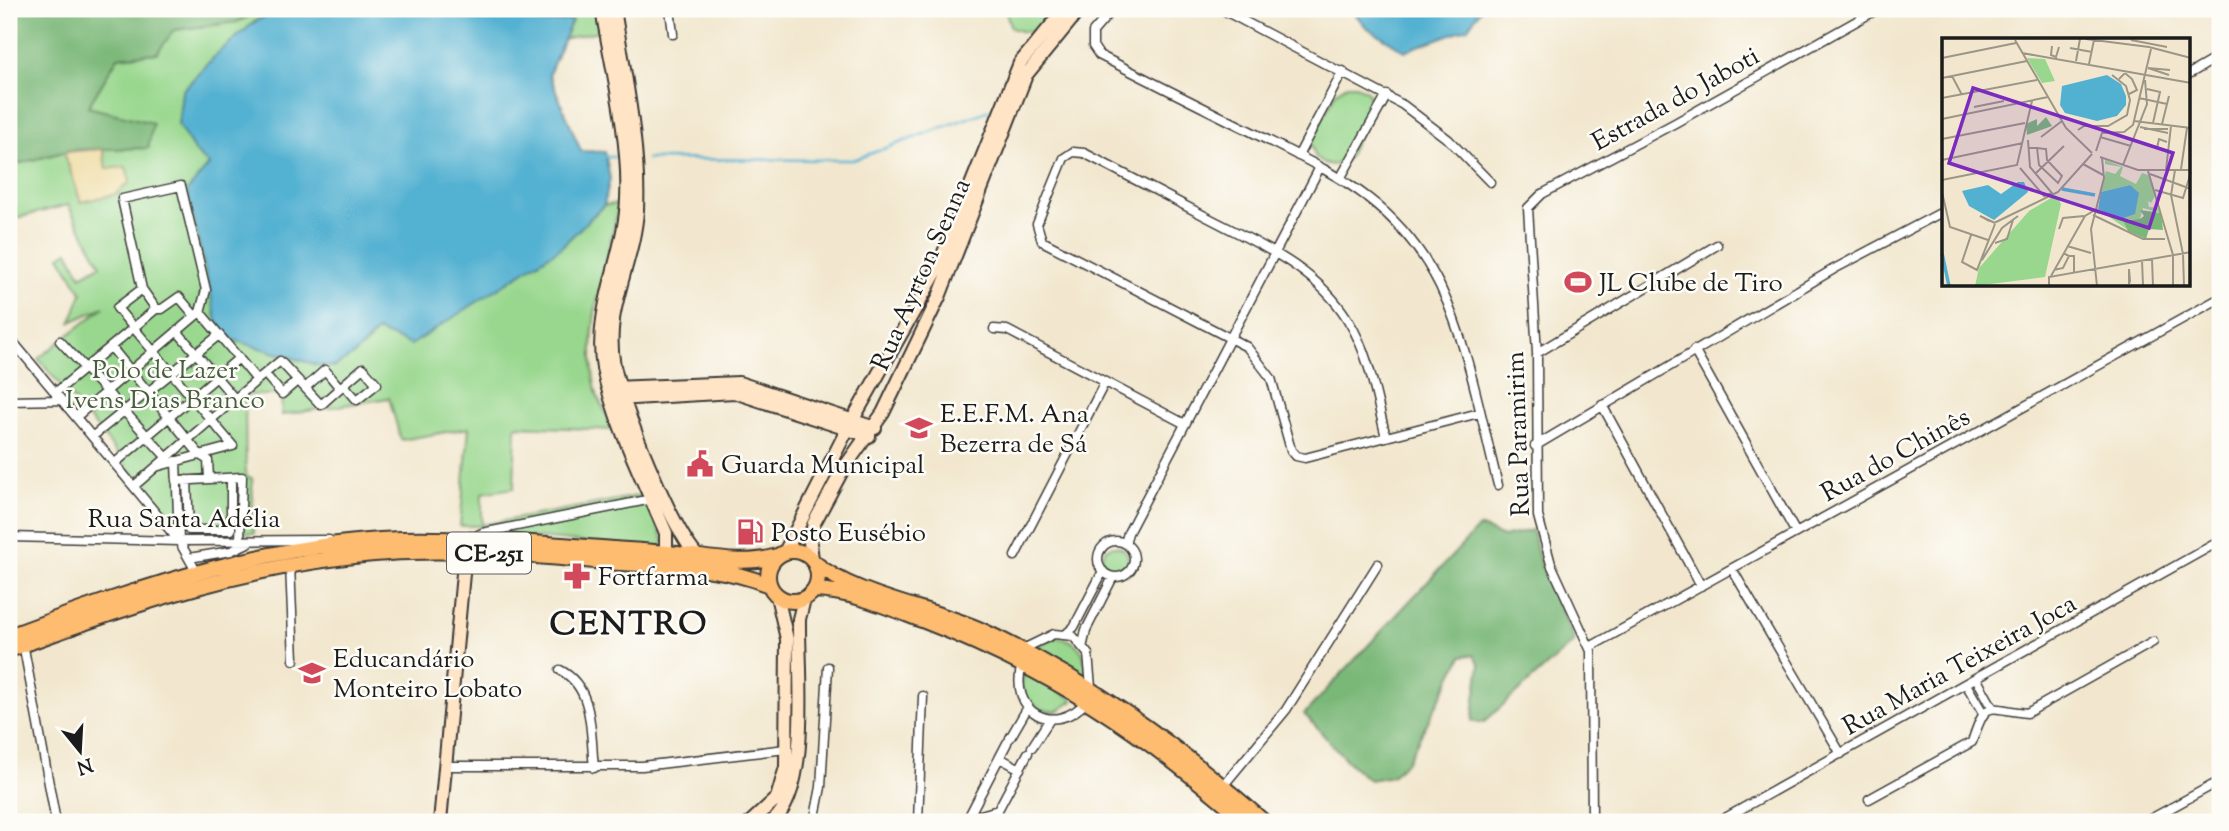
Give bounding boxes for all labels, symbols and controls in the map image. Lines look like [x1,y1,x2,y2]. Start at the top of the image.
inset map [1942,38,2190,287]
street label: Estrada do Jaboti [1586,39,1767,162]
street label: Rua Ayrton Senna [863,173,981,377]
place label: JL Clube de Tiro [1597,266,1783,303]
sports icon: JL Clube de Tiro [1563,267,1593,297]
street label: Rua Paramirim [1498,351,1541,517]
park label: Polo de Lazer Ivens Dias Branco [65,353,265,420]
place label: E.E.F.M. Ana Bezerra de Sá [940,397,1089,464]
street label: Rua do Chinês [1815,400,1978,513]
school or university icon: E.E.F.M. Ana Bezerra de Sá [904,413,934,443]
place label: Guarda Municipal [721,448,925,485]
public building icon: Guarda Municipal [685,449,715,479]
street label: Rua Santa Adélia [88,502,280,539]
place label: Posto Eusébio [771,516,926,553]
fuel station icon: Posto Eusébio [735,517,765,547]
road number: CE-251 [447,532,531,574]
place label: Fortfarma [598,560,709,597]
pharmacy icon: Fortfarma [562,561,592,591]
street label: Rua Maria Teixeira Joca [1837,586,2084,746]
district label: CENTRO [550,602,708,650]
place label: Educandário Monteiro Lobato [333,642,522,709]
school or university icon: Educandário Monteiro Lobato [297,658,327,688]
north arrow [46,716,116,786]
text: N [73,750,96,780]

